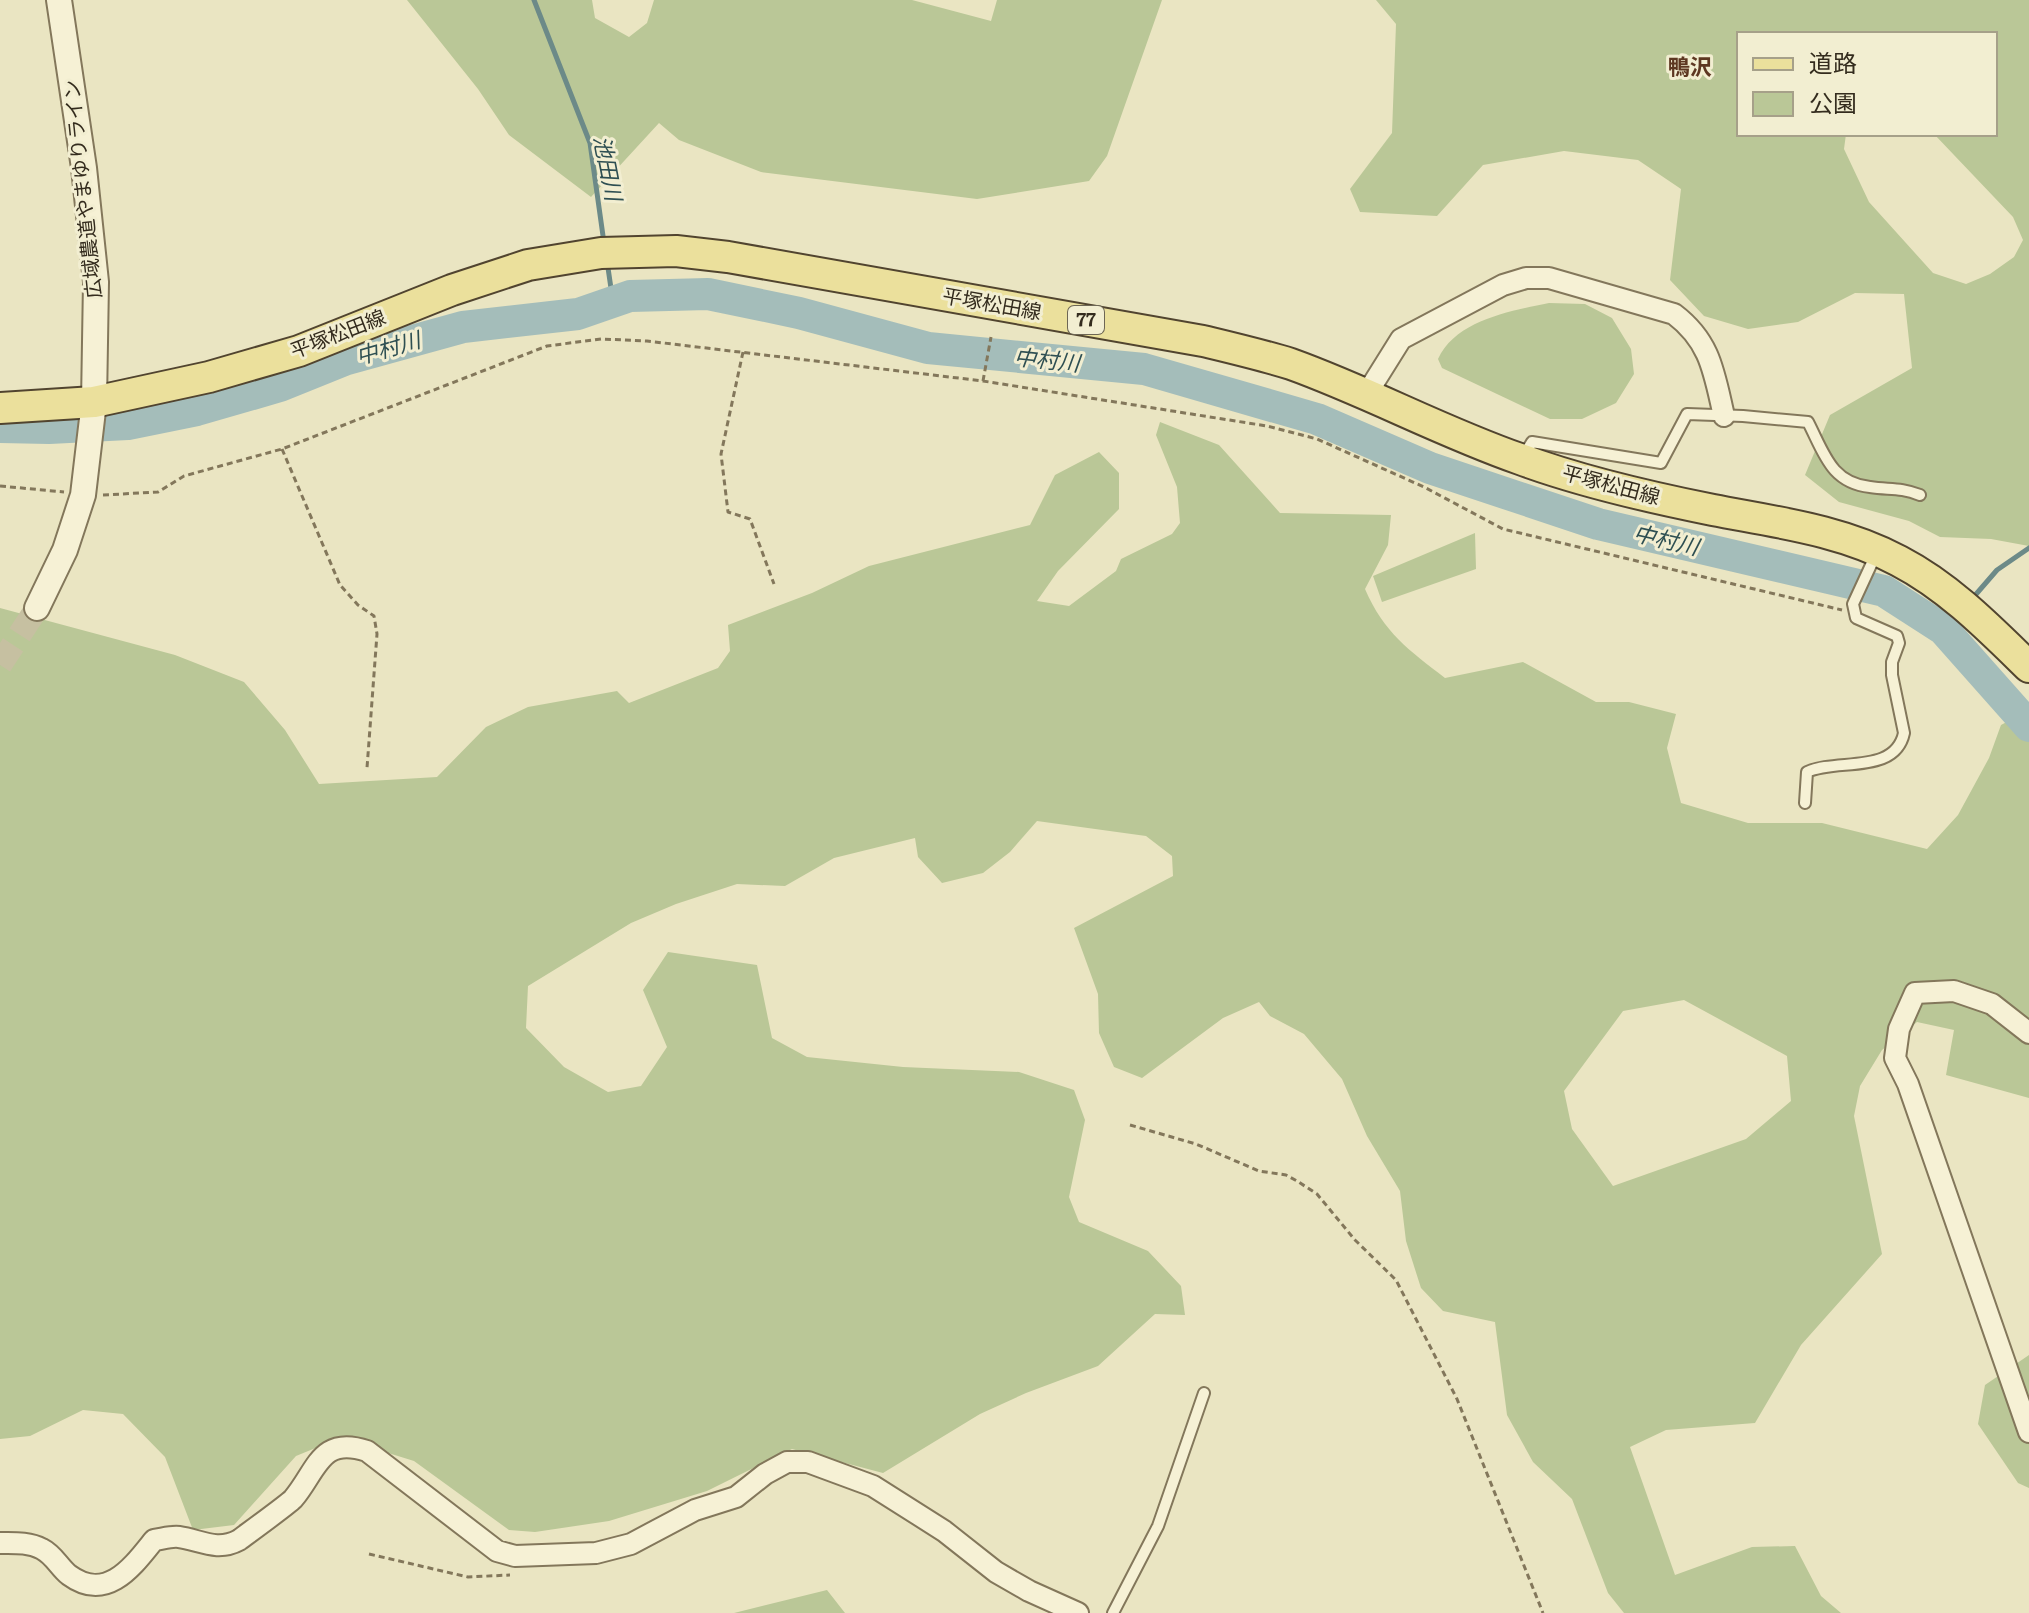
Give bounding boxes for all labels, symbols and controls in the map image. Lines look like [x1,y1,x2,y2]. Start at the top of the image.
legend [1737,32,1997,136]
text: 道路 [1809,44,1857,79]
district label: 鴨沢 [1668,49,1712,82]
street label: 広域農道やまゆりライン [55,78,107,300]
text: 公園 [1809,84,1857,119]
water label: 池田川 [587,132,632,205]
street label: 平塚松田線 [941,279,1044,325]
street label: 平塚松田線 [285,300,389,364]
road number: 77 [1068,306,1104,334]
water label: 中村川 [351,321,426,372]
water label: 中村川 [1013,339,1084,379]
street label: 平塚松田線 [1559,456,1664,510]
water label: 中村川 [1630,515,1704,562]

